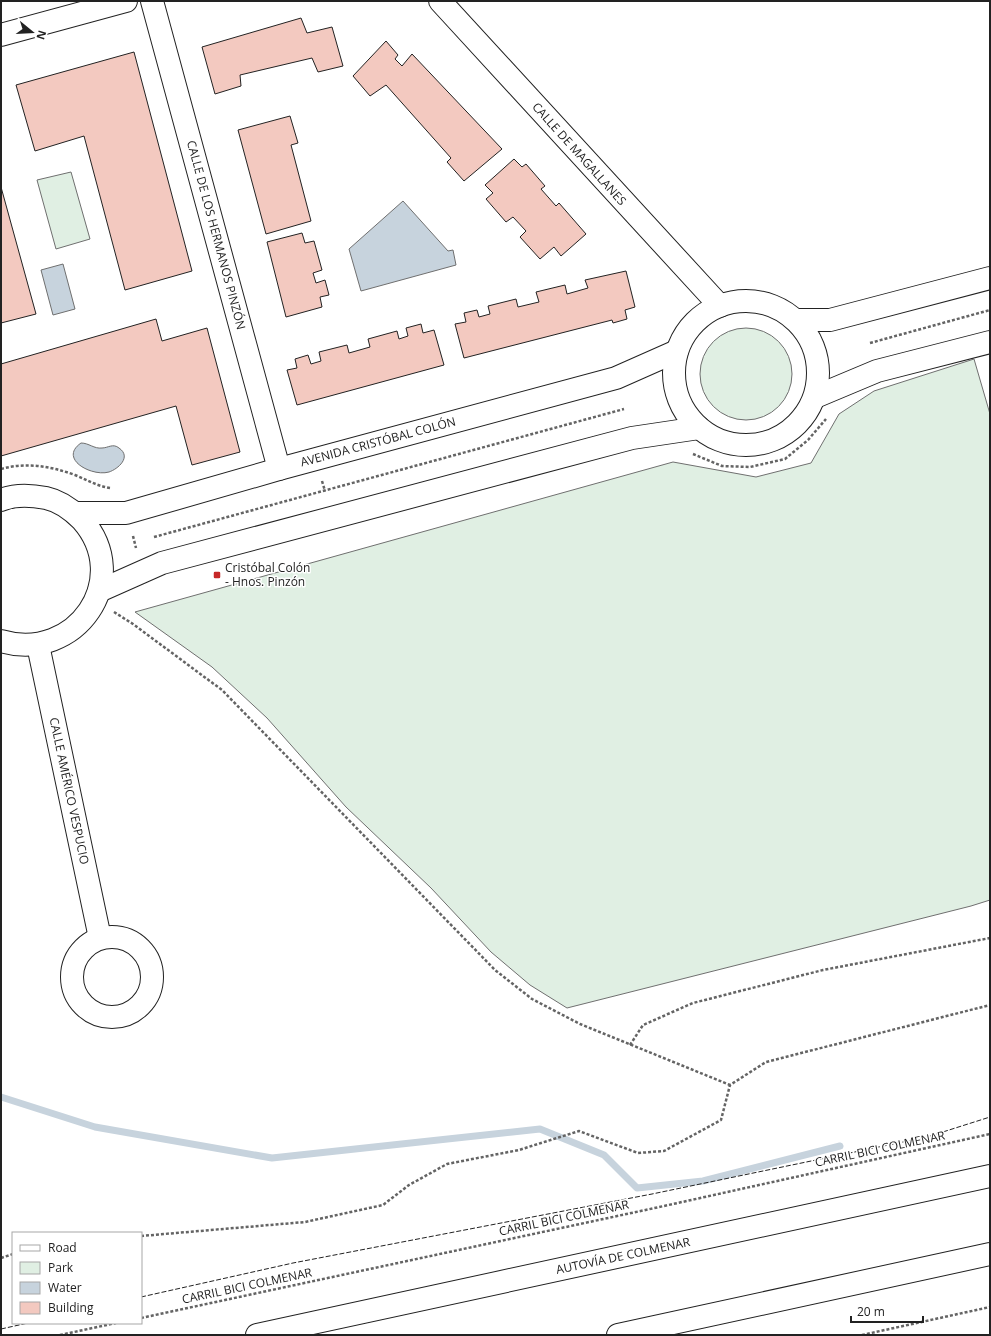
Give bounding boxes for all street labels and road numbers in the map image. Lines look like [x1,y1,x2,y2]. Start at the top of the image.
street label: CALLE DE MAGALLANES [529,99,630,209]
street label: CALLE DE LOS HERMANOS PINZÓN [183,138,250,331]
street label: AVENIDA CRISTÓBAL COLÓN [298,413,457,470]
street label: CALLE AMÉRICO VESPUCIO [46,716,93,866]
street label: CARRIL BICI COLMENAR [813,1126,947,1171]
street label: CARRIL BICI COLMENAR [497,1195,631,1240]
street label: AUTOVÍA DE COLMENAR [554,1233,692,1278]
street label: CARRIL BICI COLMENAR [180,1263,314,1308]

